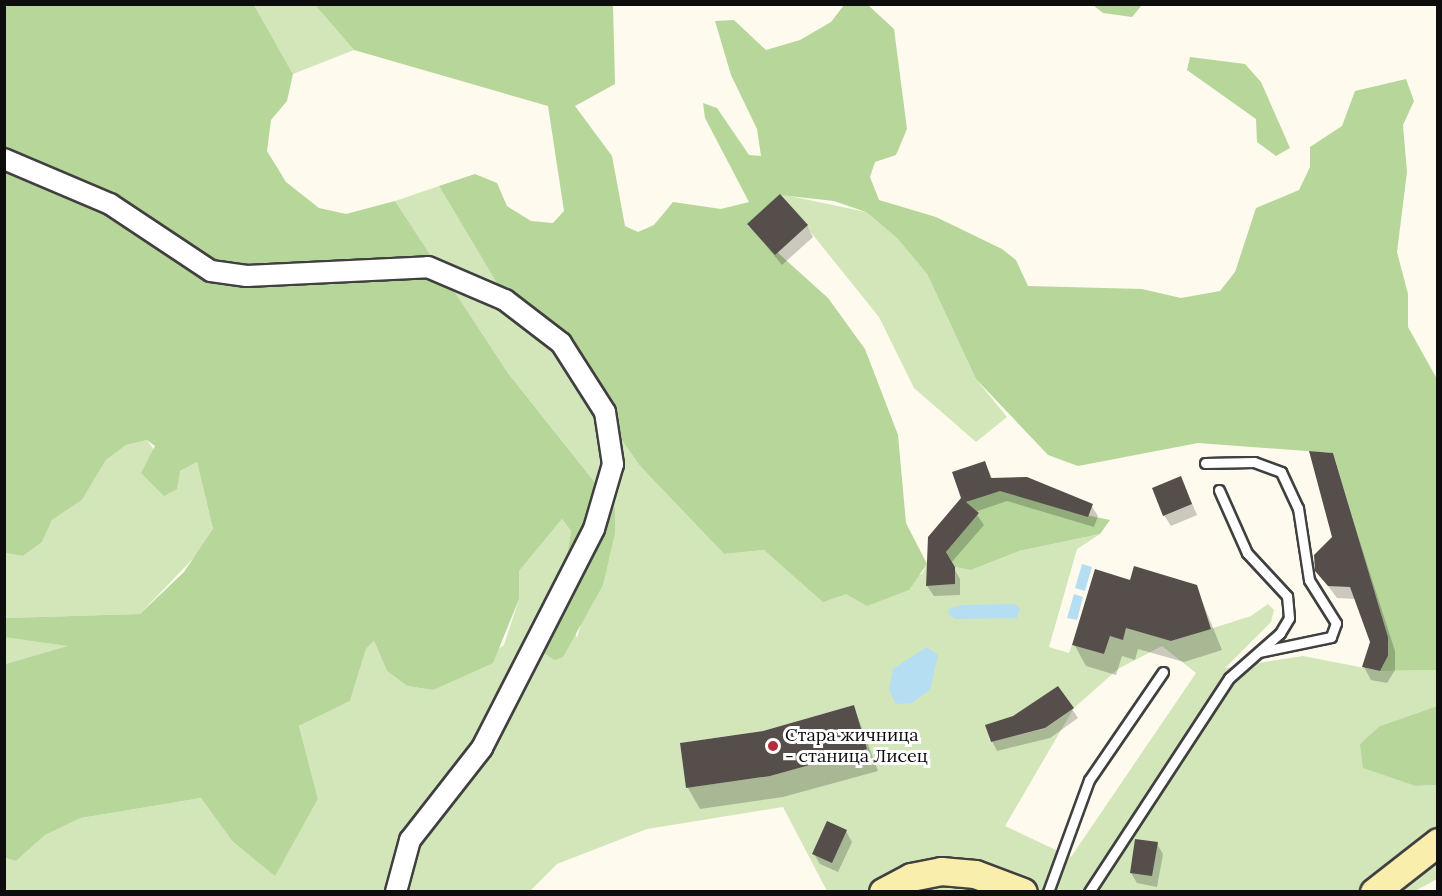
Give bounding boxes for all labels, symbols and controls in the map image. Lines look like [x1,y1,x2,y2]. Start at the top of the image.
place label: Стара жичница - станица Лисец [785,725,928,768]
marker: Стара жичница - станица Лисец [766,739,780,753]

